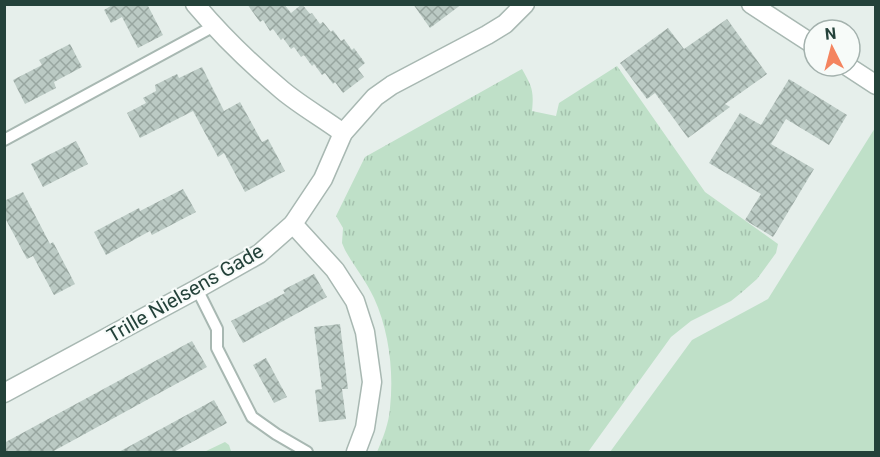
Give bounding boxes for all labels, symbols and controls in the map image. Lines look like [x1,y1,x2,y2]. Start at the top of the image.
north arrow [802,18,862,78]
text: N [824,24,837,44]
street label: Trille Nielsens Gade [103,239,267,347]

